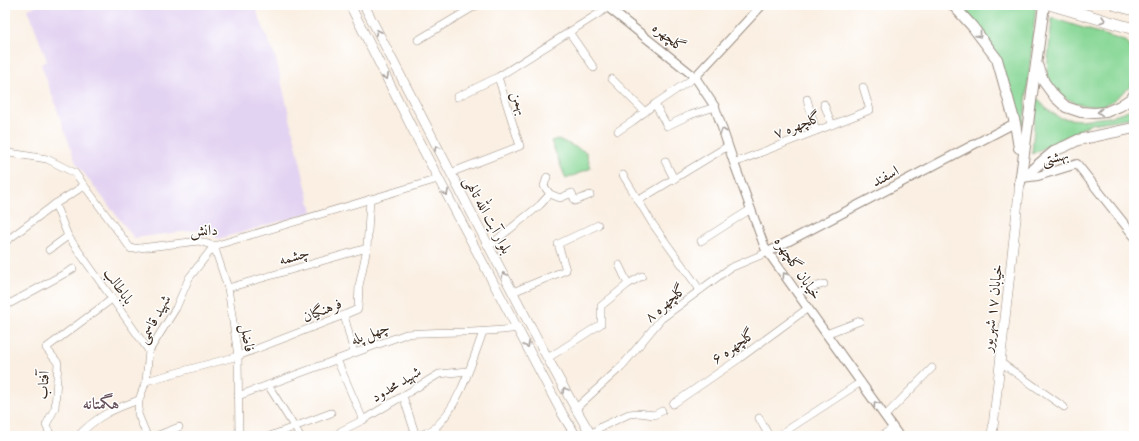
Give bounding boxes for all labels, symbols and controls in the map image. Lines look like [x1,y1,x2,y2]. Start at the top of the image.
one-way arrow [1099,15,1106,24]
street label: گلچهره [648,18,689,57]
one-way arrow [375,29,383,36]
one-way arrow [974,30,981,37]
one-way arrow [382,73,389,81]
street label: بهمن [507,89,532,117]
street label: گلچهره ۷ [771,108,824,143]
one-way arrow [1097,108,1103,117]
one-way arrow [720,128,728,135]
one-way arrow [435,145,442,152]
street label: بهشتی [1040,145,1071,171]
street label: اسفند [868,161,902,191]
street label: بلوار آیت الله تالهی [458,172,519,258]
one-way arrow [441,189,449,196]
street label: دانش [190,221,218,240]
street label: خیابان گلچهره [770,233,826,304]
street label: چشمه [277,243,312,270]
street label: خیابان ۱۷ شهریور [977,263,1007,355]
street label: باباطالب [99,264,138,308]
one-way arrow [502,272,509,280]
one-way arrow [783,273,790,280]
street label: گلچهره ۸ [641,280,690,327]
street label: شهید قاسمی [133,291,176,348]
street label: فرهنگیان [300,294,345,327]
street label: چهل پله [348,318,393,350]
street label: فاضل [235,323,259,353]
street label: گلچهره ۶ [708,325,759,368]
one-way arrow [522,341,530,348]
street label: شهید محدود [368,362,425,407]
street label: آفتاب [33,368,54,400]
one-way arrow [563,387,570,394]
district label: هگمتانه [83,392,119,414]
one-way arrow [873,401,881,408]

